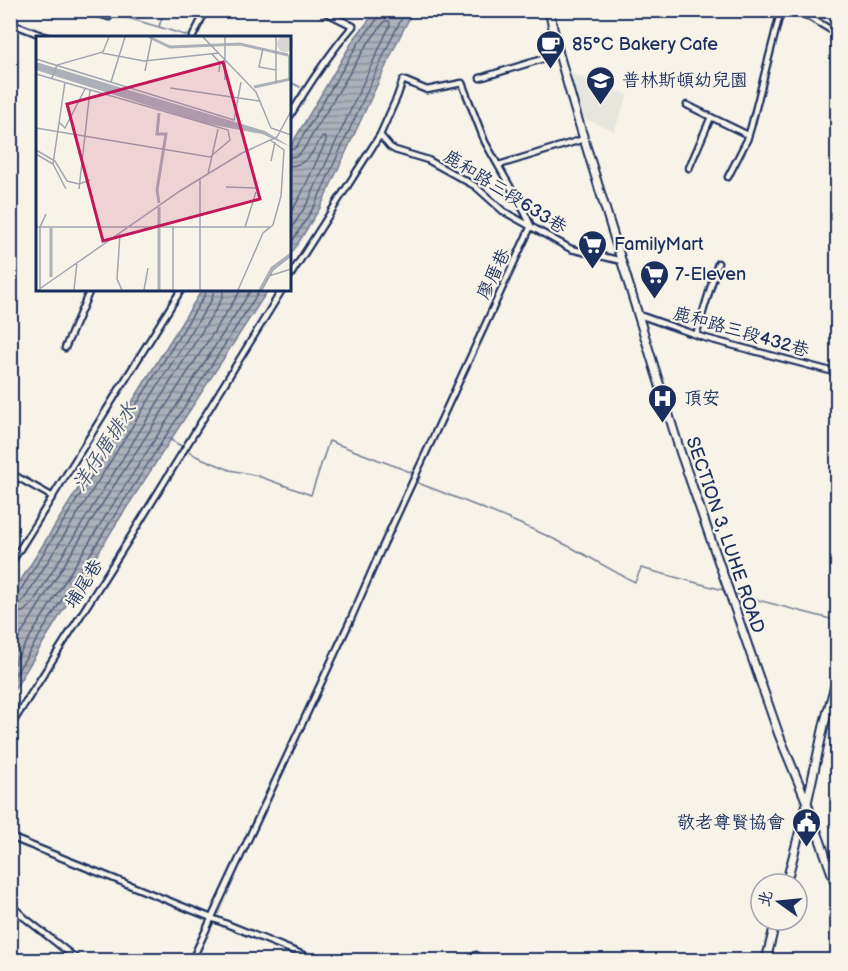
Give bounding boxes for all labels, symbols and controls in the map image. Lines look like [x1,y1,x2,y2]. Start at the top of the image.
cafe icon: 85°C Bakery Cafe [535,28,567,70]
place label: 85°C Bakery Cafe [572,34,718,55]
inset map [36,36,291,291]
school or university icon: 普林斯頓幼兒園 [585,64,617,106]
place label: 普林斯頓幼兒園 [622,70,748,91]
street label: 鹿和路三段633巷 [440,146,570,238]
supermarket icon: FamilyMart [577,228,609,270]
place label: FamilyMart [614,234,704,255]
street label: 廖厝巷 [473,245,515,303]
supermarket icon: 7-Eleven [638,258,670,300]
place label: 7-Eleven [675,264,746,285]
street label: 鹿和路三段432巷 [670,303,812,361]
hospital icon: 頂安 [647,382,679,424]
place label: 頂安 [684,388,720,409]
water label: 洋仔厝排水 [68,398,143,495]
street label: SECTION 3, LUHE ROAD [681,434,769,636]
street label: 埔尾巷 [61,556,107,612]
public building icon: 敬老尊賢協會 [790,806,822,848]
place label: 敬老尊賢協會 [677,812,785,833]
north arrow [749,872,809,932]
text: 北 [755,888,777,909]

